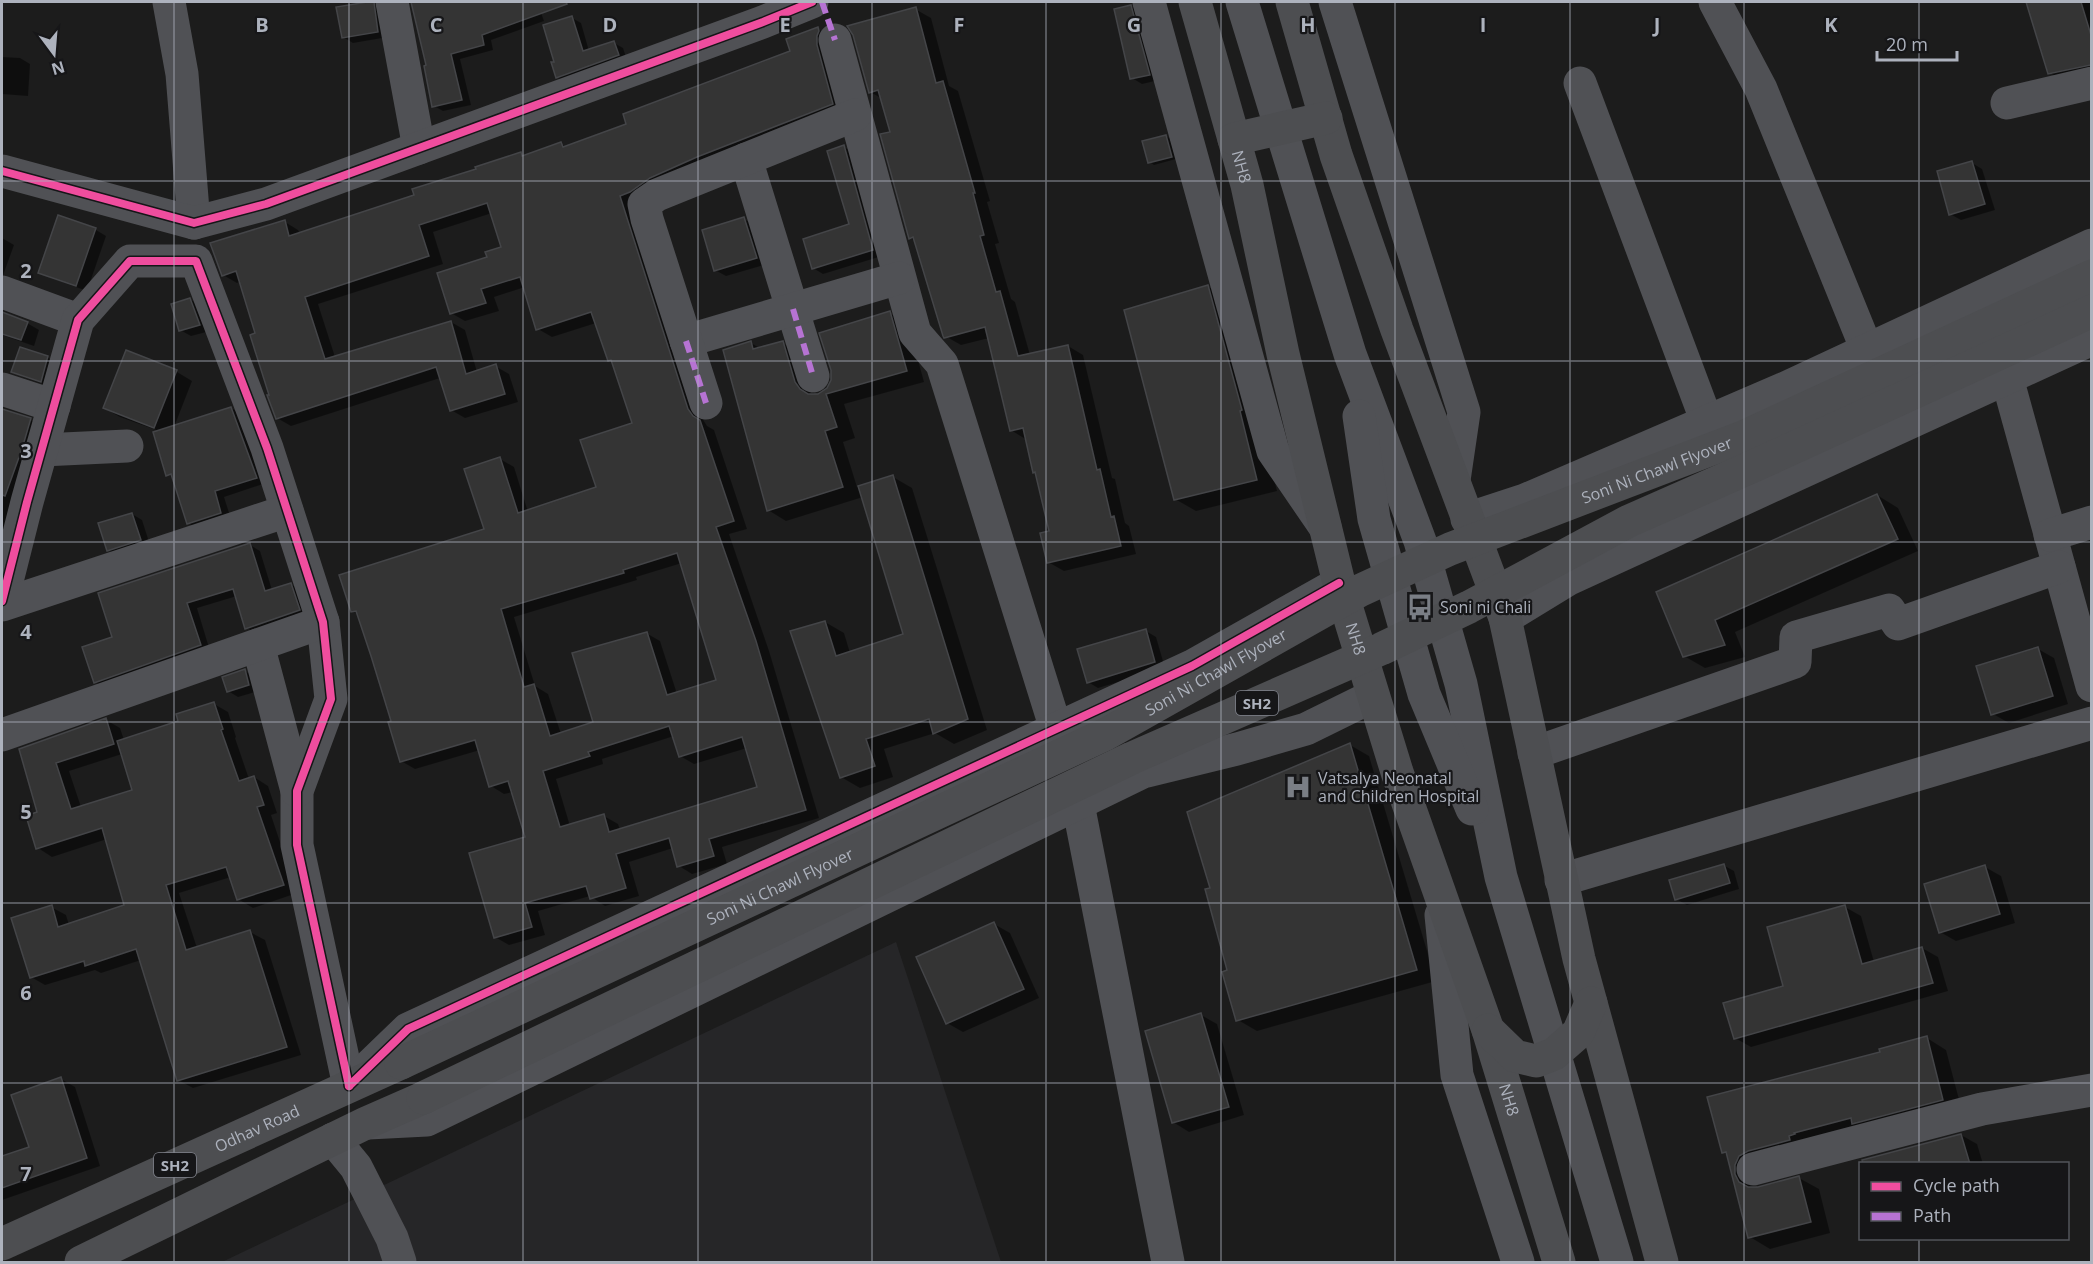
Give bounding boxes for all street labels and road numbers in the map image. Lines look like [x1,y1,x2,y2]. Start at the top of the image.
street label: NH8 [1227,148,1257,185]
street label: Soni Ni Chawl Flyover [1578,431,1735,509]
street label: NH8 [1341,620,1371,658]
street label: Soni Ni Chawl Flyover [1141,623,1291,721]
road number: SH2 [1236,691,1278,715]
street label: Soni Ni Chawl Flyover [703,842,857,930]
street label: NH8 [1494,1081,1525,1119]
street label: Odhav Road [211,1099,303,1157]
road number: SH2 [154,1153,196,1177]

